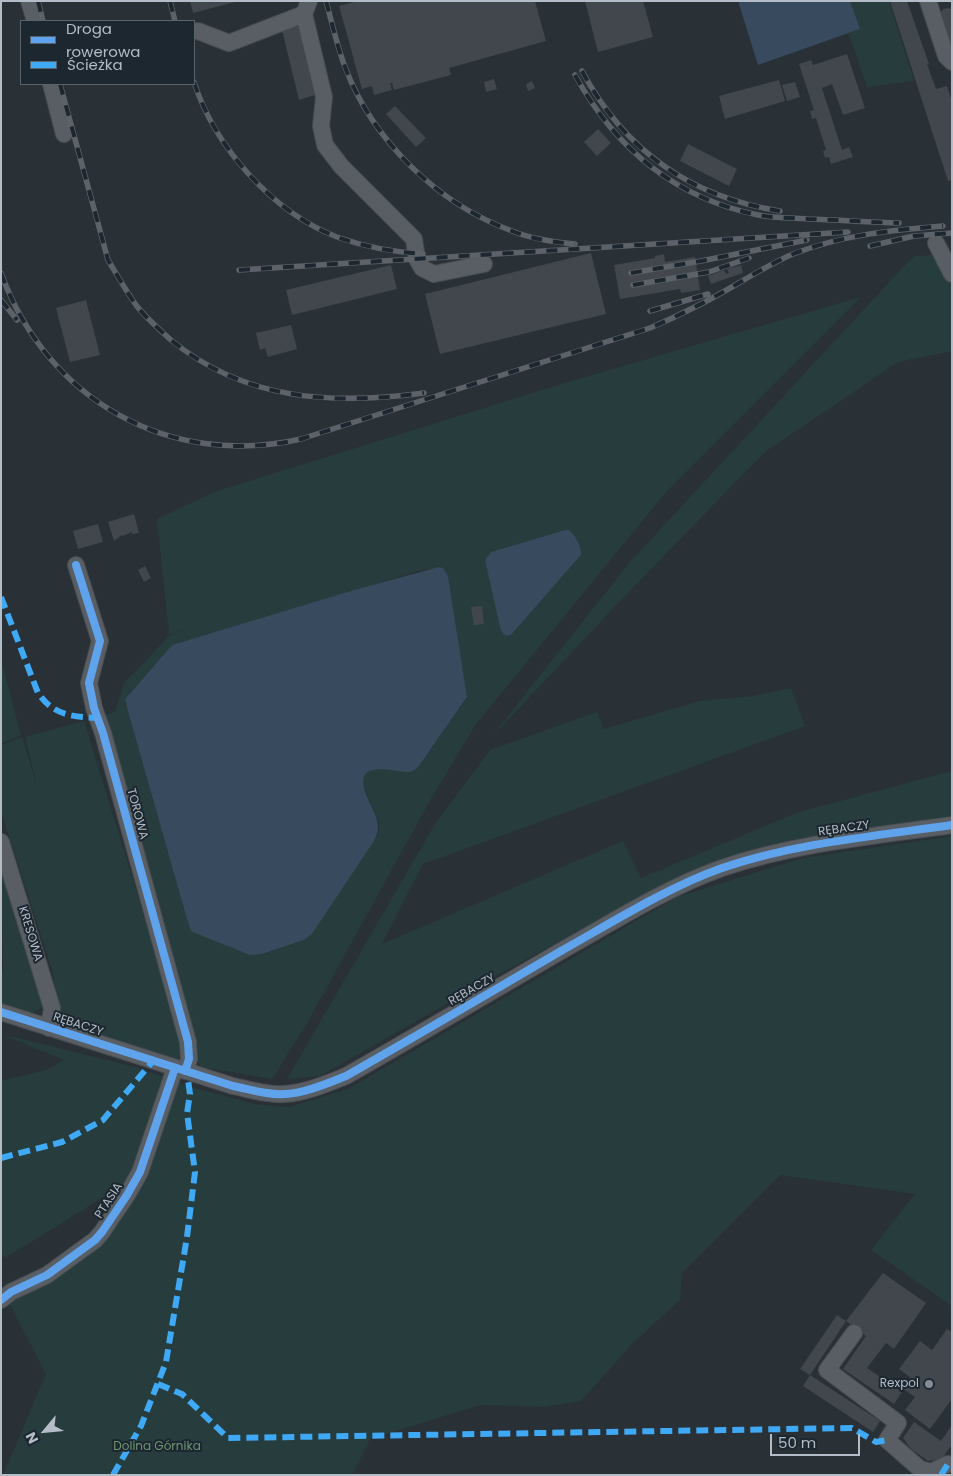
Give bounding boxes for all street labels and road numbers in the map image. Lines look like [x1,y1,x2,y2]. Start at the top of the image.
street label: TOROWA [123,787,151,841]
street label: RĘBACZY [817,818,871,840]
street label: KRESOWA [15,905,45,963]
street label: RĘBACZY [446,971,498,1009]
street label: RĘBACZY [51,1010,105,1040]
street label: PTASIA [92,1180,126,1222]

